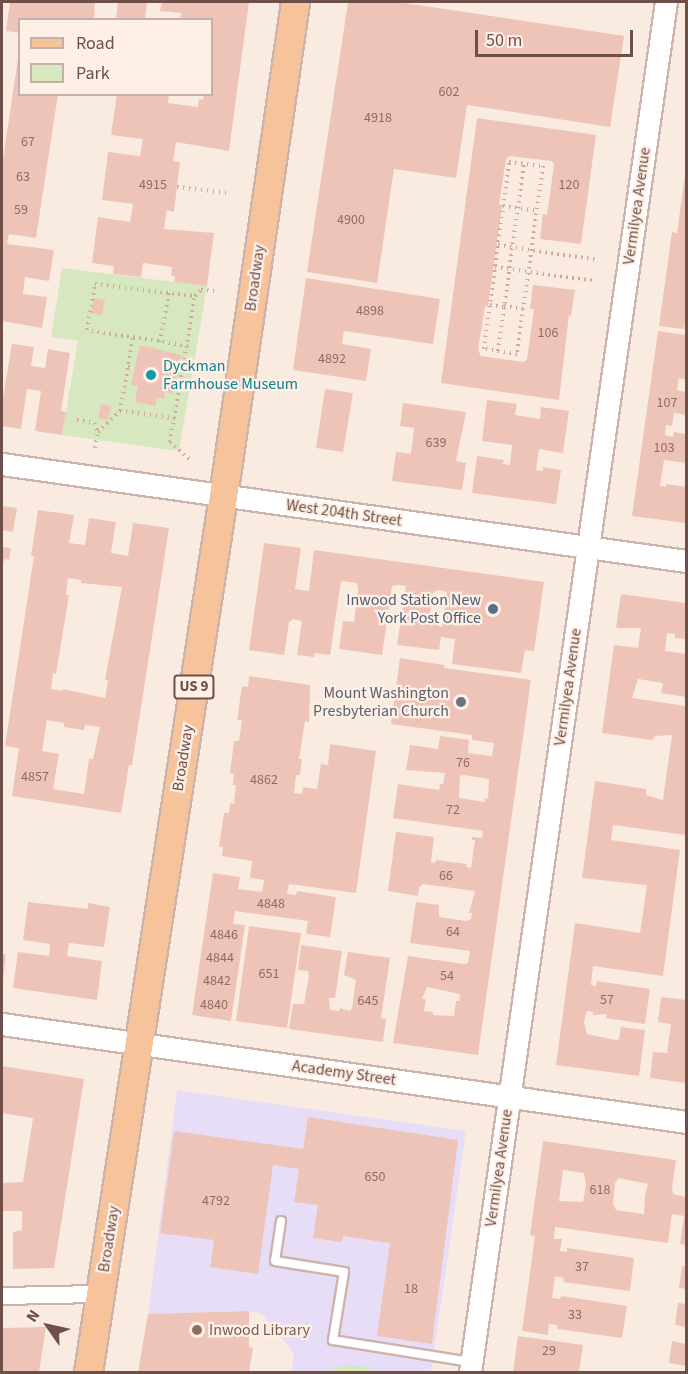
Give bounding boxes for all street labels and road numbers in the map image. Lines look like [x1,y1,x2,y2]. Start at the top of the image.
street label: Vermilyea Avenue [619,146,655,266]
street label: Broadway [241,243,269,313]
street label: West 204th Street [285,495,403,531]
street label: Vermilyea Avenue [550,627,586,747]
road number: US 9 [173,675,215,699]
street label: Broadway [168,723,198,793]
street label: Academy Street [291,1056,397,1090]
street label: Vermilyea Avenue [481,1108,517,1228]
street label: Broadway [94,1204,124,1274]

